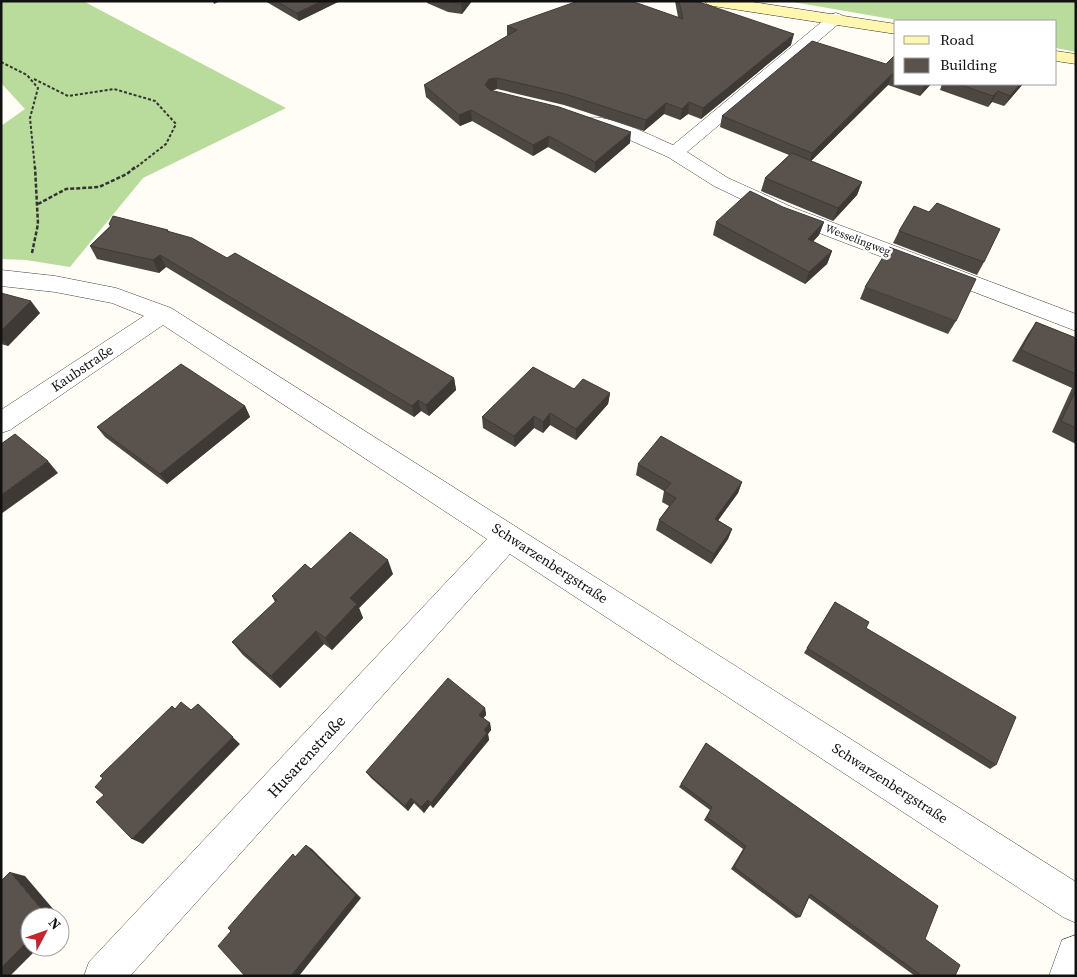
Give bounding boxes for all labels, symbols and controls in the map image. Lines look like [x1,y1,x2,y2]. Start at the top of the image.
legend [894,20,1057,85]
text: Road [940,29,974,50]
text: Building [940,54,997,75]
street label: Wesselingweg [823,221,893,259]
street label: Kaubstraße [47,340,117,396]
street label: Schwarzenbergstraße [488,518,612,608]
street label: Husarenstraße [262,710,350,802]
street label: Schwarzenbergstraße [828,738,952,828]
north arrow [20,907,70,957]
text: N [44,913,66,934]

